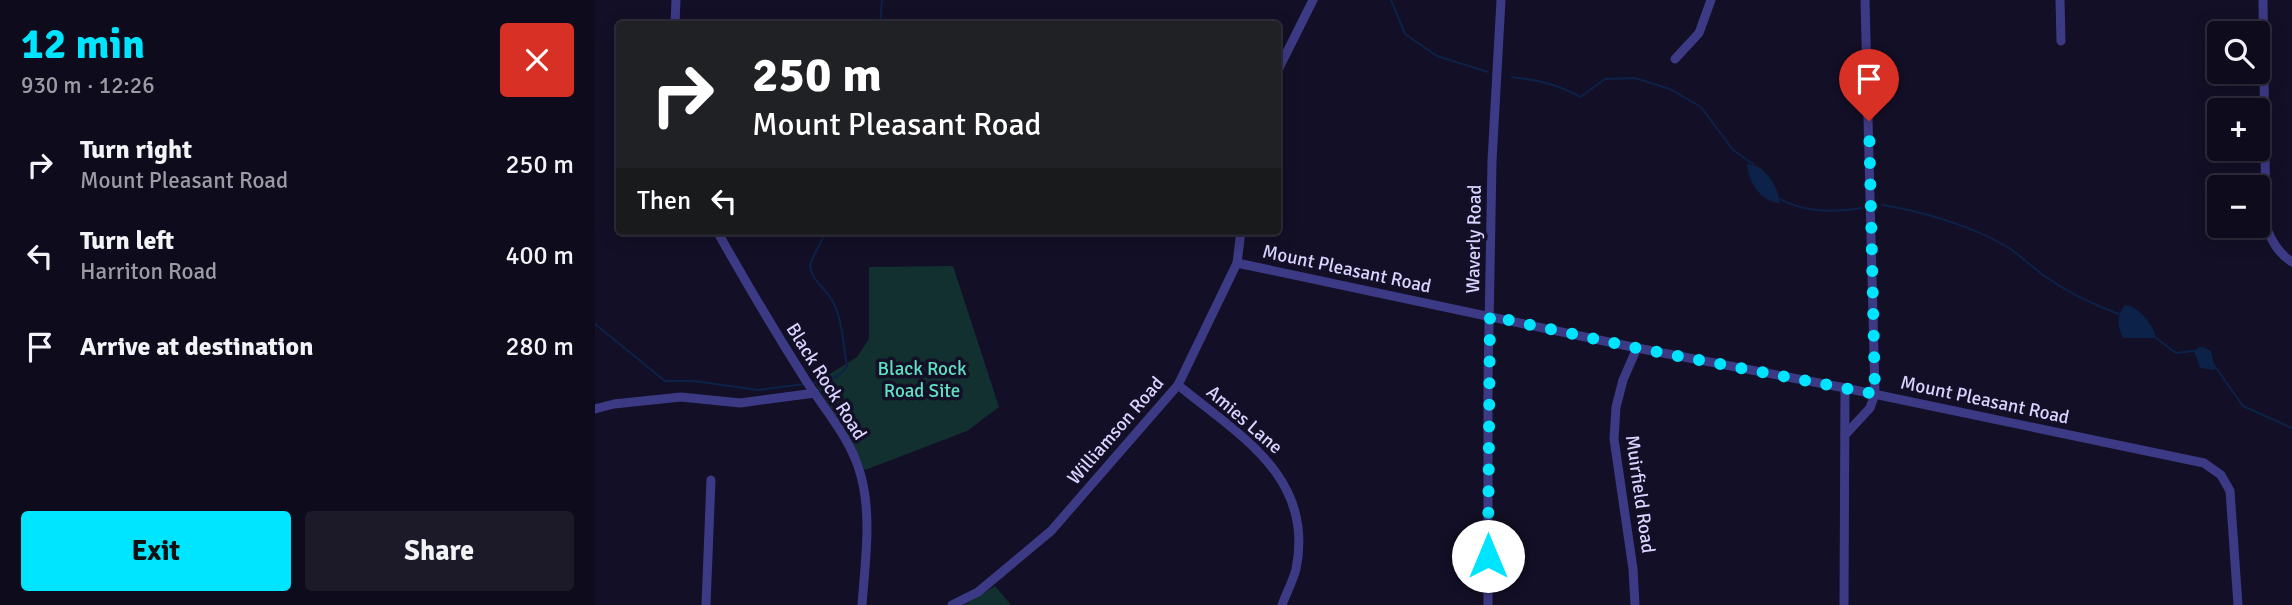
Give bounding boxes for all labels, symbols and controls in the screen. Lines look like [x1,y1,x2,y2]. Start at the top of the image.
text: 12 min [21,19,145,70]
map controls [2207,21,2270,238]
button: search [2207,21,2270,84]
button: close [500,23,574,97]
text: 250 m [752,45,882,105]
icon: right [637,49,728,140]
pin [1839,49,1899,121]
icon: arrive [1850,60,1888,98]
text: 930 m · 12:26 [21,71,155,100]
button: + [2207,98,2270,161]
text: Mount Pleasant Road [752,105,1042,144]
text: Turn right [80,134,192,166]
icon: right [21,146,59,184]
text: 250 m [505,149,574,181]
text: Mount Pleasant Road [80,166,288,195]
button: − [2207,175,2270,238]
icon: left [705,182,743,220]
street label: Waverly Road [1461,184,1487,294]
text: Then [637,185,691,217]
text: Turn left [80,225,174,257]
icon: left [21,237,59,275]
street label: Mount Pleasant Road [1260,239,1433,299]
text: 400 m [505,240,574,272]
text: Harriton Road [80,257,217,286]
street label: Black Rock Road [781,318,872,445]
icon: arrive [21,328,59,366]
text: Arrive at destination [80,331,313,363]
text: 280 m [505,331,574,363]
park label: Black Rock Road Site [878,357,967,403]
street label: Mount Pleasant Road [1898,370,2071,430]
street label: Williamson Road [1062,372,1169,490]
street label: Amies Lane [1201,380,1287,459]
street label: Muirfield Road [1620,433,1660,555]
button: Exit [21,511,291,591]
button: Share [305,511,574,591]
position arrow [1451,519,1525,593]

